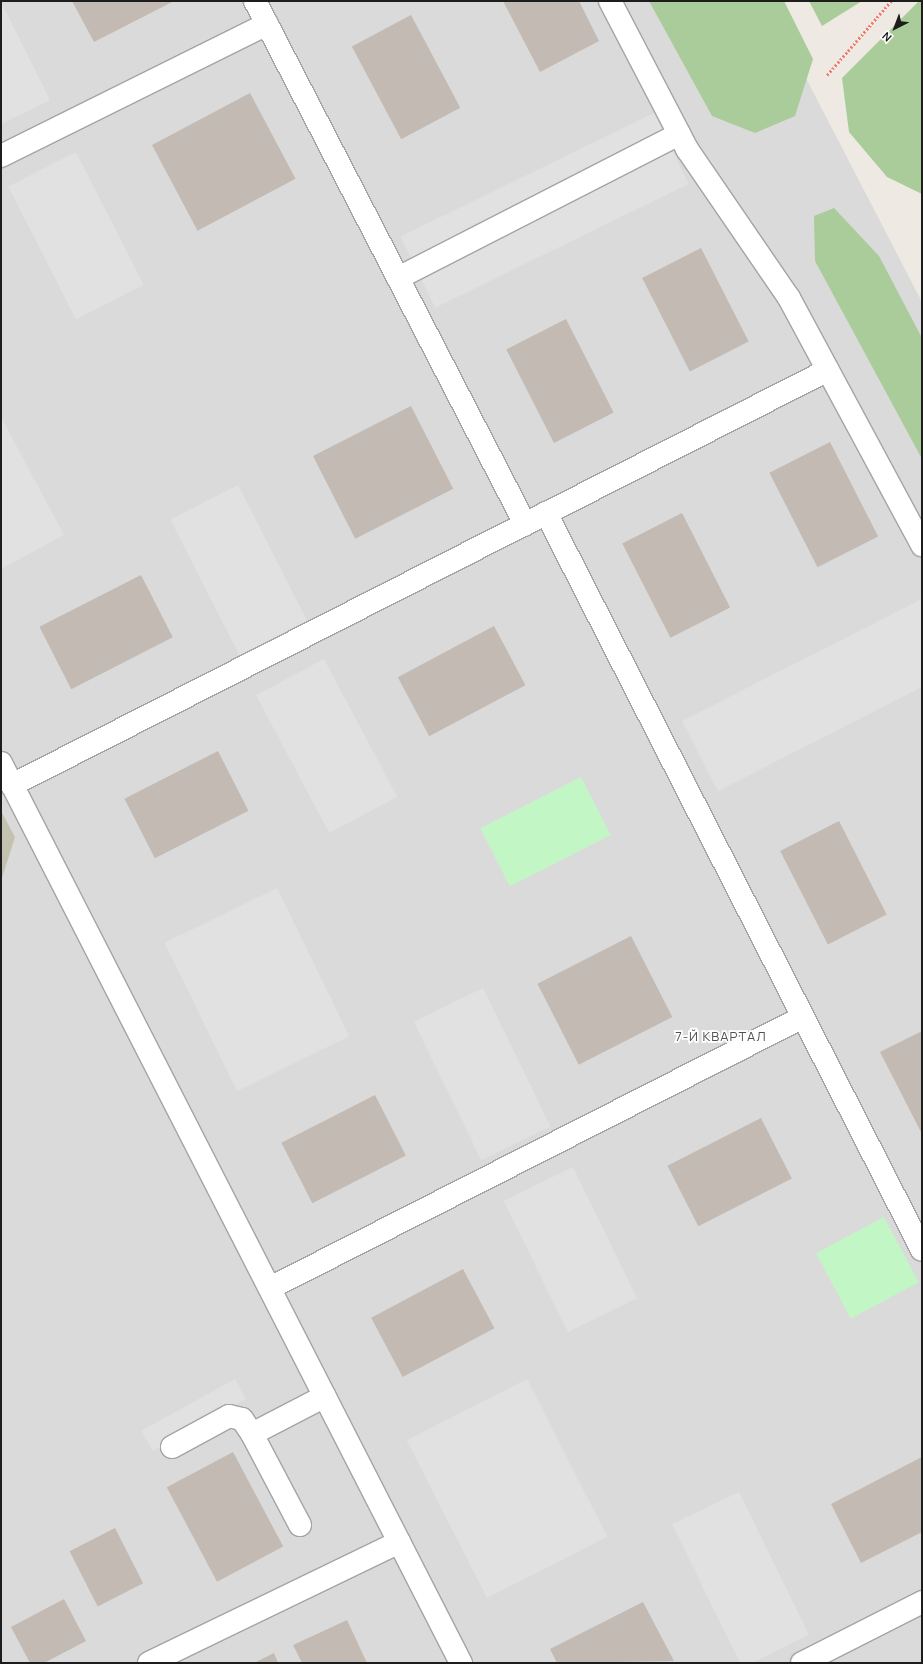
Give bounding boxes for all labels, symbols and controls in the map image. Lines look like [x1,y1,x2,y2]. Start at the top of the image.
north arrow [875,8,915,48]
text: N [879,29,895,46]
district label: 7-Й КВАРТАЛ [675,1028,767,1044]

